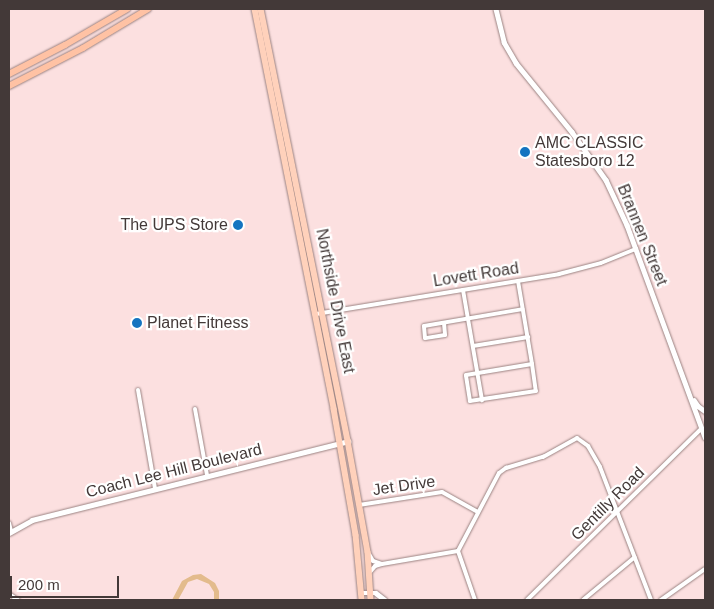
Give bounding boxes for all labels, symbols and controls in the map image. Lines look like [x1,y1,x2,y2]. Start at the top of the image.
place label: AMC CLASSIC Statesboro 12 [535,133,643,171]
marker: AMC CLASSIC Statesboro 12 [519,146,531,158]
street label: Brannen Street [613,182,671,288]
place label: The UPS Store [120,215,228,235]
marker: The UPS Store [232,219,244,231]
street label: Northside Drive East [312,227,358,375]
street label: Lovett Road [432,259,520,291]
place label: Planet Fitness [147,313,248,333]
marker: Planet Fitness [131,317,143,329]
street label: Coach Lee Hill Boulevard [84,440,264,502]
street label: Gentilly Road [567,463,649,545]
street label: Jet Drive [371,472,437,500]
scale bar [12,566,121,598]
text: 200 m [18,576,60,593]

